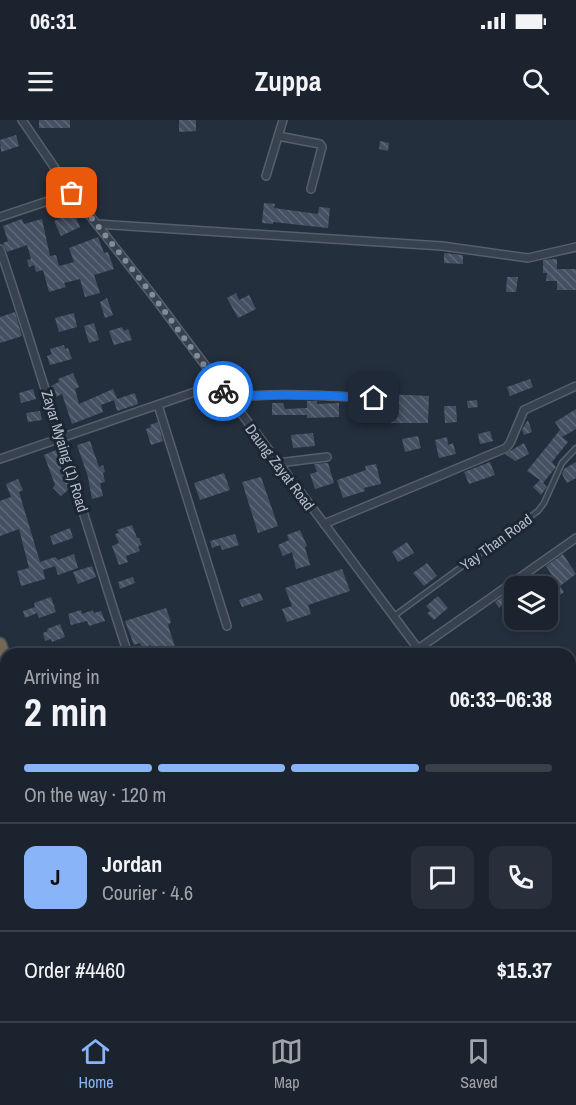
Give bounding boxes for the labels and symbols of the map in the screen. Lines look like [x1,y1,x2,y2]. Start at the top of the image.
pin [46,167,97,218]
courier [193,361,253,421]
pin [348,372,399,423]
street label: Zayar Myaing (1) Road [36,387,94,515]
street label: Daung Zayat Road [241,419,319,515]
street label: Yay Than Road [456,509,536,575]

